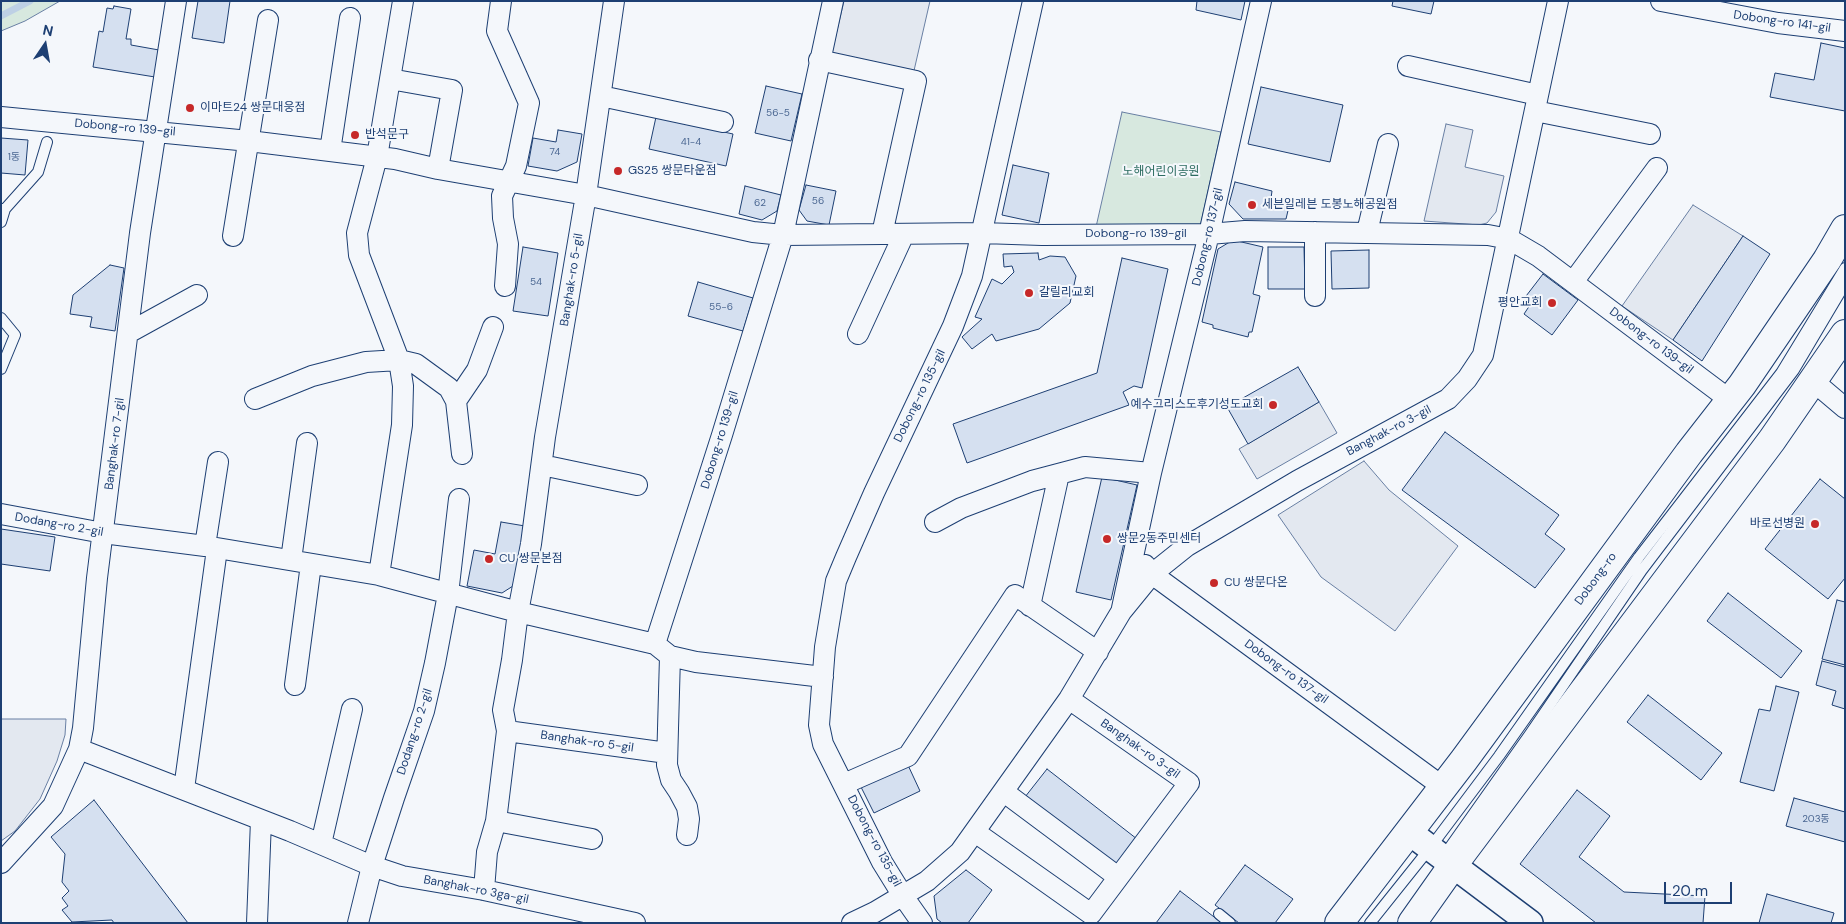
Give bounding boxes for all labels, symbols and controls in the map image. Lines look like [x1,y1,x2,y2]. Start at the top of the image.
street label: Dobong-ro 141-gil [1732,8,1832,36]
north arrow [20,20,70,70]
text: N [41,20,55,40]
place label: 이마트24 쌍문대웅점 [200,101,306,115]
marker: 이마트24 쌍문대웅점 [184,102,196,114]
house number: 56-5 [766,107,790,119]
street label: Dobong-ro 139-gil [74,116,176,140]
place label: 반석문구 [365,128,409,142]
marker: 반석문구 [349,129,361,141]
house number: 41-4 [681,136,701,148]
house number: 74 [550,146,560,158]
house number: 1동 [8,151,20,163]
place label: GS25 쌍문타운점 [628,164,717,178]
marker: GS25 쌍문타운점 [612,165,624,177]
park label: 노해어린이공원 [1122,165,1200,179]
street label: Dobong-ro 137-gil [1190,187,1226,287]
house number: 56 [812,195,824,207]
house number: 62 [754,197,766,209]
place label: 세븐일레븐 도봉노해공원점 [1262,198,1398,212]
marker: 세븐일레븐 도봉노해공원점 [1246,199,1258,211]
street label: Dobong-ro 139-gil [1085,227,1187,241]
street label: Banghak-ro 5-gil [558,233,586,327]
house number: 54 [530,276,542,288]
place label: 갈릴리교회 [1039,286,1094,300]
marker: 갈릴리교회 [1023,287,1035,299]
place label: 평안교회 [1498,296,1542,310]
marker: 평안교회 [1546,297,1558,309]
house number: 55-6 [709,301,733,313]
street label: Dobong-ro 139-gil [1606,305,1696,377]
street label: Dobong-ro 135-gil [891,347,949,445]
street label: Dobong-ro 139-gil [698,389,742,491]
street label: Banghak-ro 7-gil [102,397,128,491]
place label: 예수그리스도후기성도교회 [1131,398,1263,412]
marker: 예수그리스도후기성도교회 [1267,399,1279,411]
street label: Banghak-ro 3-gil [1344,403,1434,459]
street label: Dodang-ro 2-gil [14,510,104,540]
place label: 바로선병원 [1750,517,1805,531]
marker: 바로선병원 [1809,518,1821,530]
place label: 쌍문2동주민센터 [1117,532,1201,546]
marker: 쌍문2동주민센터 [1101,533,1113,545]
street label: Dobong-ro [1572,550,1620,608]
place label: CU 쌍문본점 [499,552,563,566]
marker: CU 쌍문본점 [483,553,495,565]
place label: CU 쌍문다온 [1224,576,1288,590]
marker: CU 쌍문다온 [1208,577,1220,589]
street label: Dobong-ro 137-gil [1241,637,1331,707]
street label: Dodang-ro 2-gil [394,687,436,777]
street label: Banghak-ro 3-gil [1098,716,1182,782]
street label: Banghak-ro 5-gil [540,728,634,756]
street label: Dobong-ro 135-gil [844,793,904,889]
house number: 203동 [1802,813,1830,825]
scale bar [1666,872,1734,904]
street label: Banghak-ro 3ga-gil [422,873,530,907]
text: 20 m [1672,881,1708,901]

